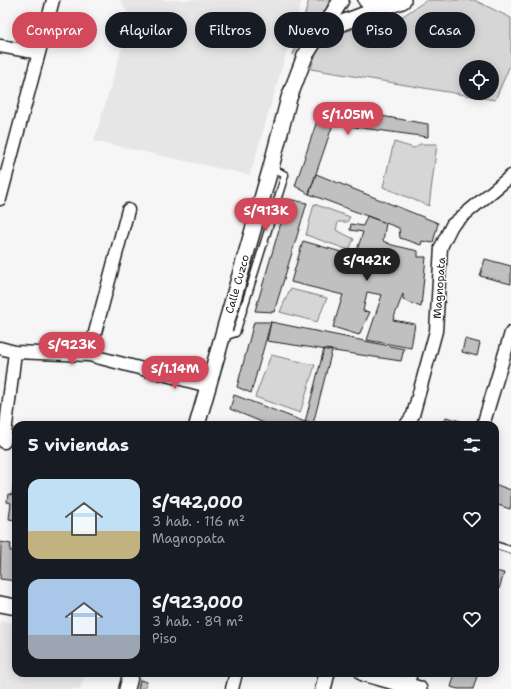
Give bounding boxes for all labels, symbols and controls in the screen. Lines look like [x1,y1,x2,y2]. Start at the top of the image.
chip: Comprar [12,12,97,48]
chip: Alquilar [105,12,187,48]
chip: Filtros [195,12,266,48]
chip: Nuevo [274,12,344,48]
chip: Piso [352,12,407,48]
chip: Casa [415,12,475,48]
map controls [459,60,499,100]
button: locate [459,60,499,100]
pin: S/1.05M [311,102,385,136]
text: S/1.05M [322,106,374,123]
pin: S/913K [233,198,299,232]
text: S/913K [243,202,289,219]
pin: S/942K [334,248,400,282]
text: S/942K [343,252,391,269]
street label: Calle Cuzco [222,253,253,315]
street label: Magnopata [430,257,449,319]
pin: S/923K [39,332,105,366]
text: S/923K [48,336,96,353]
pin: S/1.14M [138,356,212,390]
text: S/1.14M [151,360,199,377]
text: 5 viviendas [28,434,129,456]
icon: filters [461,434,483,456]
text: S/942,000 [152,491,243,513]
icon: home [60,495,108,543]
icon: heart [461,508,483,530]
text: 3 hab. · 116 m² [152,513,245,530]
text: Magnopata [152,530,225,547]
text: S/923,000 [152,591,243,613]
icon: home [60,595,108,643]
icon: heart [461,608,483,630]
text: 3 hab. · 89 m² [152,613,244,630]
text: Piso [152,630,177,647]

